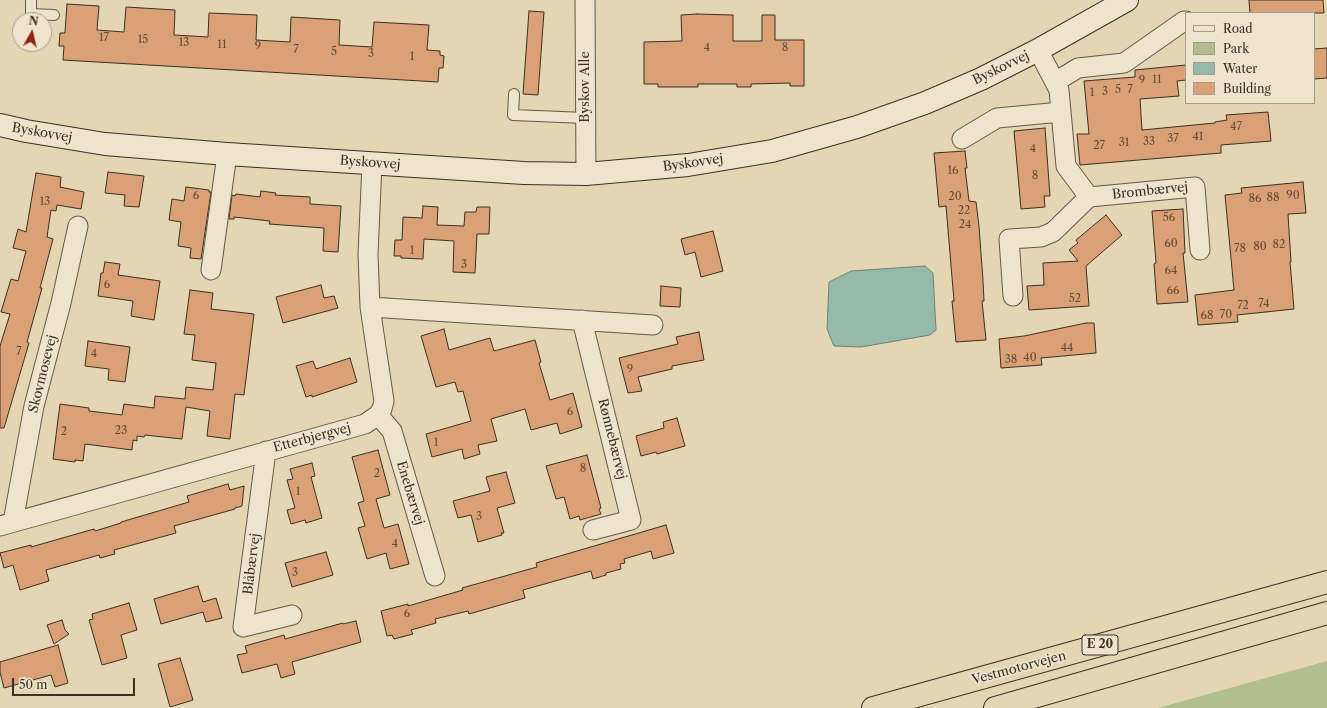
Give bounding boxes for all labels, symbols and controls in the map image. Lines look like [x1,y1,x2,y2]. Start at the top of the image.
north arrow [12,12,52,52]
legend [1185,12,1315,104]
text: N [28,14,39,29]
text: Road [1223,21,1253,36]
house number: 17 [99,31,109,45]
house number: 15 [138,33,148,47]
house number: 13 [179,36,189,50]
house number: 11 [217,38,227,52]
house number: 9 [255,40,261,54]
house number: 4 [704,41,710,55]
house number: 8 [782,41,788,55]
text: Park [1223,41,1249,56]
house number: 7 [293,43,299,57]
house number: 5 [331,45,337,59]
house number: 3 [368,47,374,61]
street label: Byskovvej [970,48,1032,88]
house number: 1 [410,50,414,64]
street label: Byskov Alle [577,51,593,123]
text: Water [1223,61,1257,76]
house number: 11 [1152,73,1162,87]
house number: 9 [1139,74,1145,88]
text: Building [1223,81,1271,96]
house number: 5 [1115,83,1121,97]
house number: 7 [1127,83,1133,97]
house number: 3 [1102,85,1108,99]
house number: 1 [1090,86,1094,100]
street label: Byskovvej [11,120,73,146]
house number: 47 [1230,120,1242,134]
house number: 41 [1193,130,1203,144]
house number: 37 [1167,132,1179,146]
house number: 33 [1143,135,1155,149]
house number: 31 [1119,136,1129,150]
house number: 27 [1093,139,1105,153]
house number: 4 [1030,142,1036,156]
street label: Byskovvej [662,151,724,175]
street label: Byskovvej [339,153,401,173]
house number: 16 [947,164,959,178]
house number: 8 [1032,169,1038,183]
street label: Brombærvej [1111,179,1189,203]
house number: 6 [193,189,199,203]
house number: 90 [1286,189,1300,203]
house number: 20 [948,190,962,204]
house number: 88 [1266,191,1280,205]
house number: 86 [1249,192,1261,206]
house number: 13 [40,195,50,209]
house number: 22 [958,204,970,218]
house number: 56 [1163,211,1175,225]
house number: 24 [959,218,971,232]
house number: 60 [1164,237,1178,251]
house number: 82 [1273,238,1285,252]
house number: 80 [1253,240,1267,254]
house number: 78 [1234,242,1246,256]
house number: 1 [410,244,414,258]
house number: 3 [461,258,467,272]
house number: 64 [1165,264,1177,278]
house number: 6 [104,278,110,292]
house number: 66 [1167,284,1179,298]
house number: 52 [1069,292,1081,306]
house number: 74 [1258,297,1270,311]
house number: 72 [1237,299,1249,313]
house number: 70 [1220,308,1232,322]
house number: 68 [1201,309,1213,323]
street label: Skovmosevej [26,333,60,415]
house number: 44 [1061,341,1073,355]
house number: 7 [16,345,22,359]
house number: 4 [91,347,97,361]
house number: 40 [1023,351,1037,365]
house number: 38 [1005,353,1017,367]
house number: 9 [627,363,633,377]
street label: Rønnebærvej [594,397,630,481]
house number: 6 [567,405,573,419]
street label: Etterbjergvej [272,420,352,456]
house number: 23 [115,424,127,438]
house number: 2 [61,425,67,439]
house number: 1 [434,436,438,450]
street label: Enebærvej [393,459,427,527]
house number: 8 [580,462,586,476]
house number: 2 [374,467,380,481]
house number: 1 [296,485,300,499]
house number: 3 [476,510,482,524]
street label: Blåbærvej [241,533,263,595]
house number: 4 [392,537,398,551]
house number: 3 [292,566,298,580]
house number: 6 [404,607,410,621]
road number: E 20 [1082,635,1118,655]
street label: Vestmotorvejen [970,648,1068,688]
scale bar [14,670,137,696]
text: 50 m [19,677,48,692]

